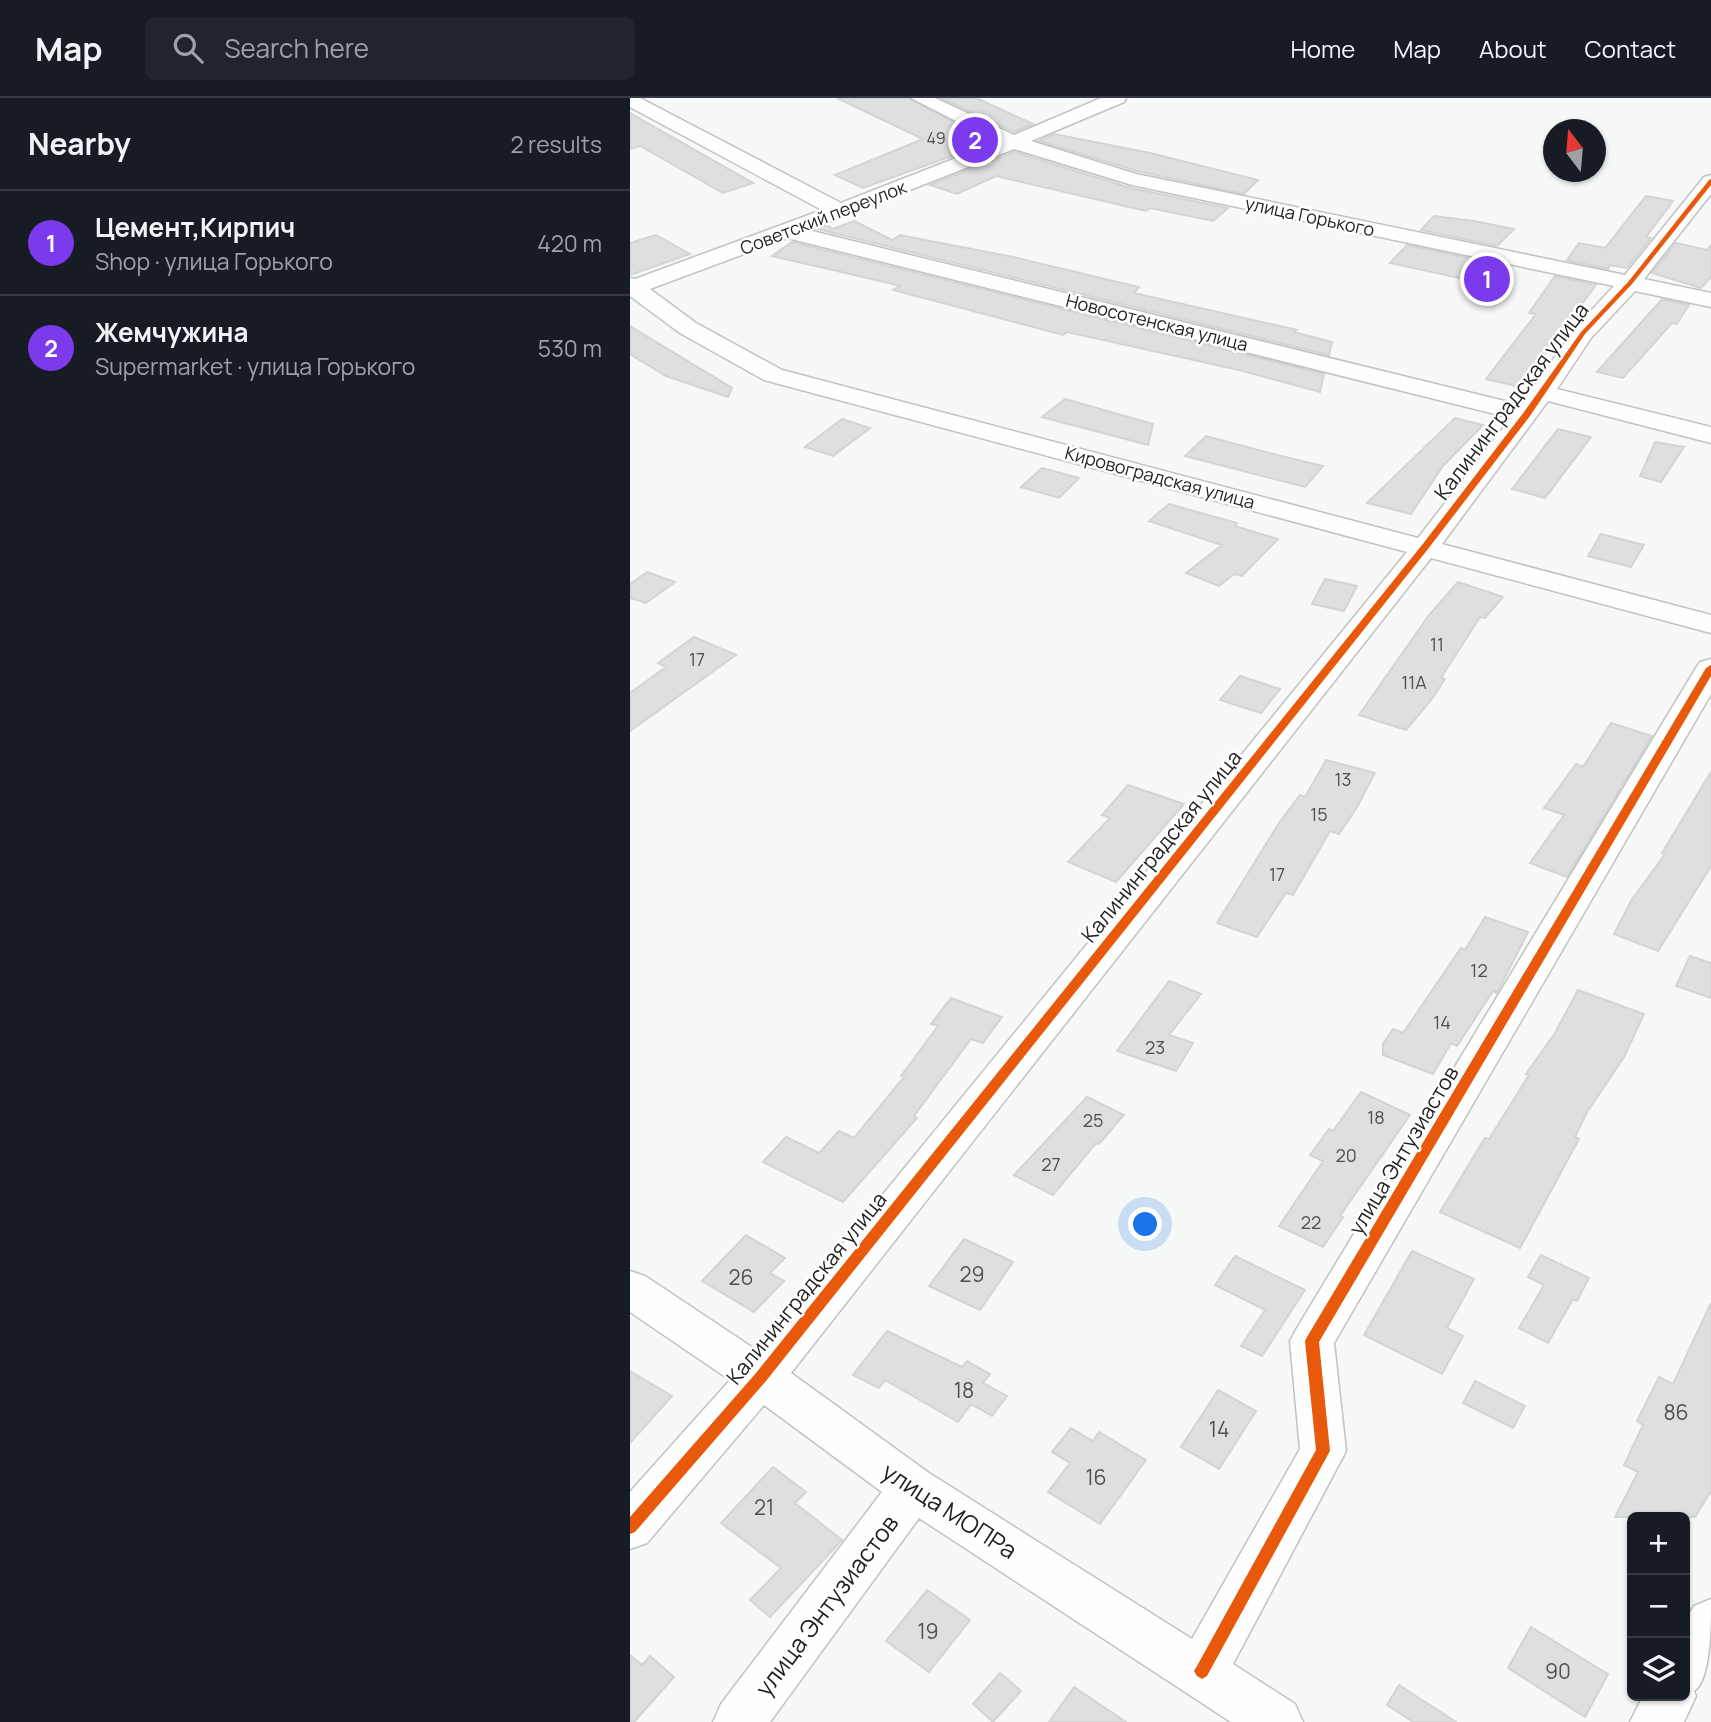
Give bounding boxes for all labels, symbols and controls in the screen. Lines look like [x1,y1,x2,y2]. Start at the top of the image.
search box [145,17,635,80]
text: Map [35,26,103,71]
icon: search [169,29,207,67]
text: Search here [225,30,369,66]
text: Home [1290,32,1355,65]
text: Map [1393,32,1441,65]
text: About [1479,32,1547,65]
text: Contact [1585,32,1676,65]
pin: 2 [952,114,998,166]
north arrow [1543,119,1606,182]
text: Nearby [28,123,131,164]
house number: 49 [926,127,946,149]
text: 2 results [510,128,602,160]
street label: Советский переулок [736,174,911,260]
street label: улица Горького [1243,191,1377,241]
text: Цемент,Кирпич [95,209,295,245]
text: 1 [46,227,56,259]
text: 420 m [537,227,602,259]
text: Shop · улица Горького [95,245,333,277]
pin: 1 [1464,253,1510,305]
street label: Новосотенская улица [1063,288,1251,356]
street label: Калининградская улица [1428,297,1594,505]
text: Жемчужина [95,314,249,350]
text: 2 [44,332,58,364]
text: 530 m [538,332,602,364]
text: Supermarket · улица Горького [95,350,415,382]
street label: Кировоградская улица [1062,440,1258,514]
house number: 11 [1430,632,1444,656]
house number: 17 [689,647,705,671]
house number: 11А [1401,670,1427,694]
street label: Калининградская улица [1075,744,1247,948]
house number: 13 [1335,767,1351,791]
house number: 15 [1310,802,1328,826]
house number: 17 [1269,862,1285,886]
house number: 12 [1470,958,1488,982]
house number: 14 [1433,1010,1451,1034]
house number: 23 [1145,1035,1165,1059]
street label: улица Энтузиастов [1342,1061,1464,1239]
house number: 18 [1367,1105,1385,1129]
house number: 25 [1083,1108,1103,1132]
house number: 20 [1335,1143,1357,1167]
house number: 27 [1041,1152,1061,1176]
street label: Калининградская улица [720,1186,892,1390]
your location [1128,1207,1162,1241]
house number: 22 [1301,1210,1321,1234]
house number: 29 [959,1260,985,1288]
house number: 26 [728,1263,754,1291]
house number: 18 [954,1376,974,1404]
house number: 86 [1663,1398,1689,1426]
house number: 14 [1209,1415,1229,1443]
street label: улица МОПРа [876,1454,1024,1566]
house number: 16 [1085,1463,1107,1491]
house number: 21 [754,1493,774,1521]
street label: улица Энтузиастов [747,1507,905,1703]
map controls [1627,1512,1690,1701]
button: + [1627,1512,1690,1575]
button: − [1627,1575,1690,1638]
house number: 19 [917,1617,939,1645]
button: layers [1627,1638,1690,1701]
house number: 90 [1545,1657,1571,1685]

